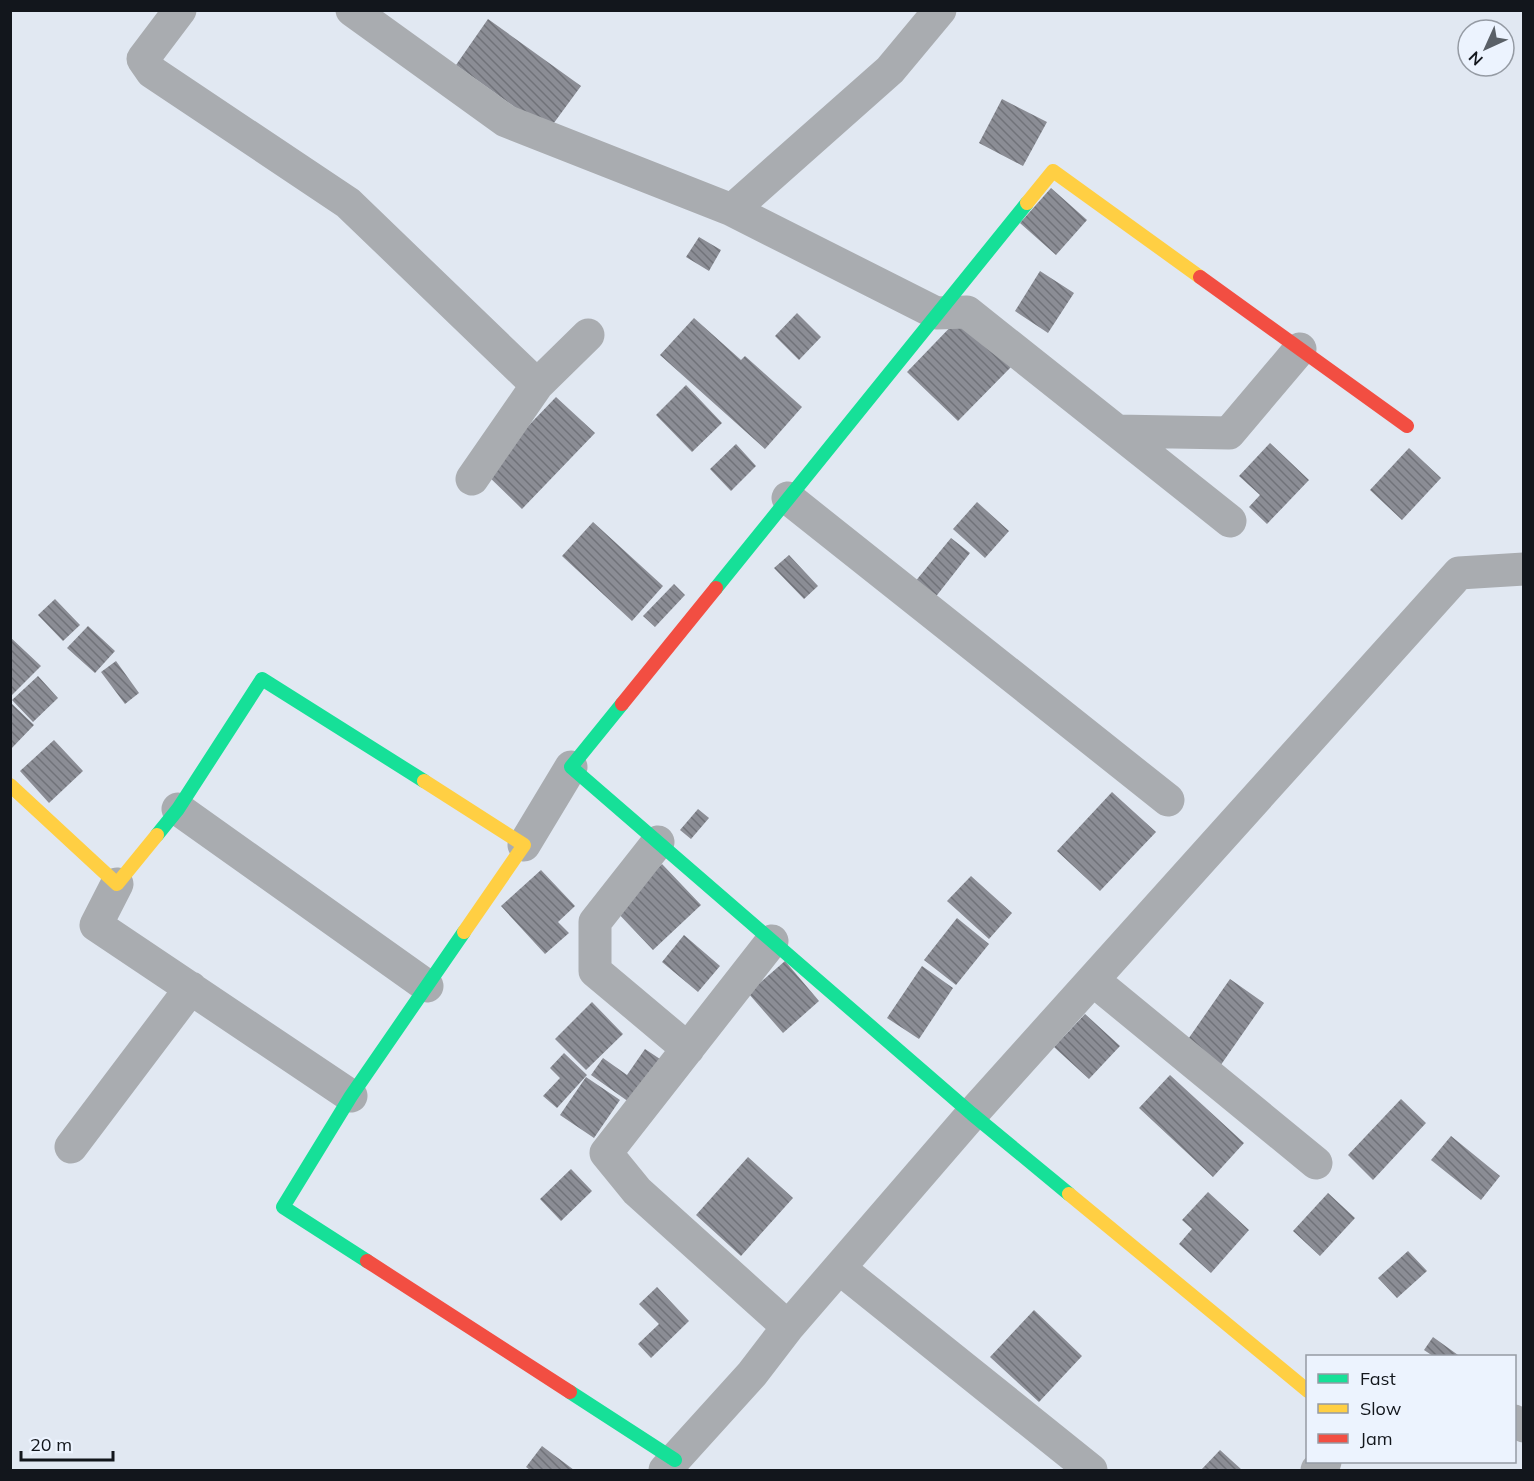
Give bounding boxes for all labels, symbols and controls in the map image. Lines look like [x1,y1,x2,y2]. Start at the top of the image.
north arrow [1456,18,1516,78]
text: N [1464,47,1487,70]
legend [1306,1355,1516,1463]
text: Fast [1360,1367,1396,1390]
text: Slow [1360,1397,1402,1420]
scale bar [21,1424,112,1462]
text: Jam [1360,1427,1393,1450]
text: 20 m [30,1433,72,1456]

